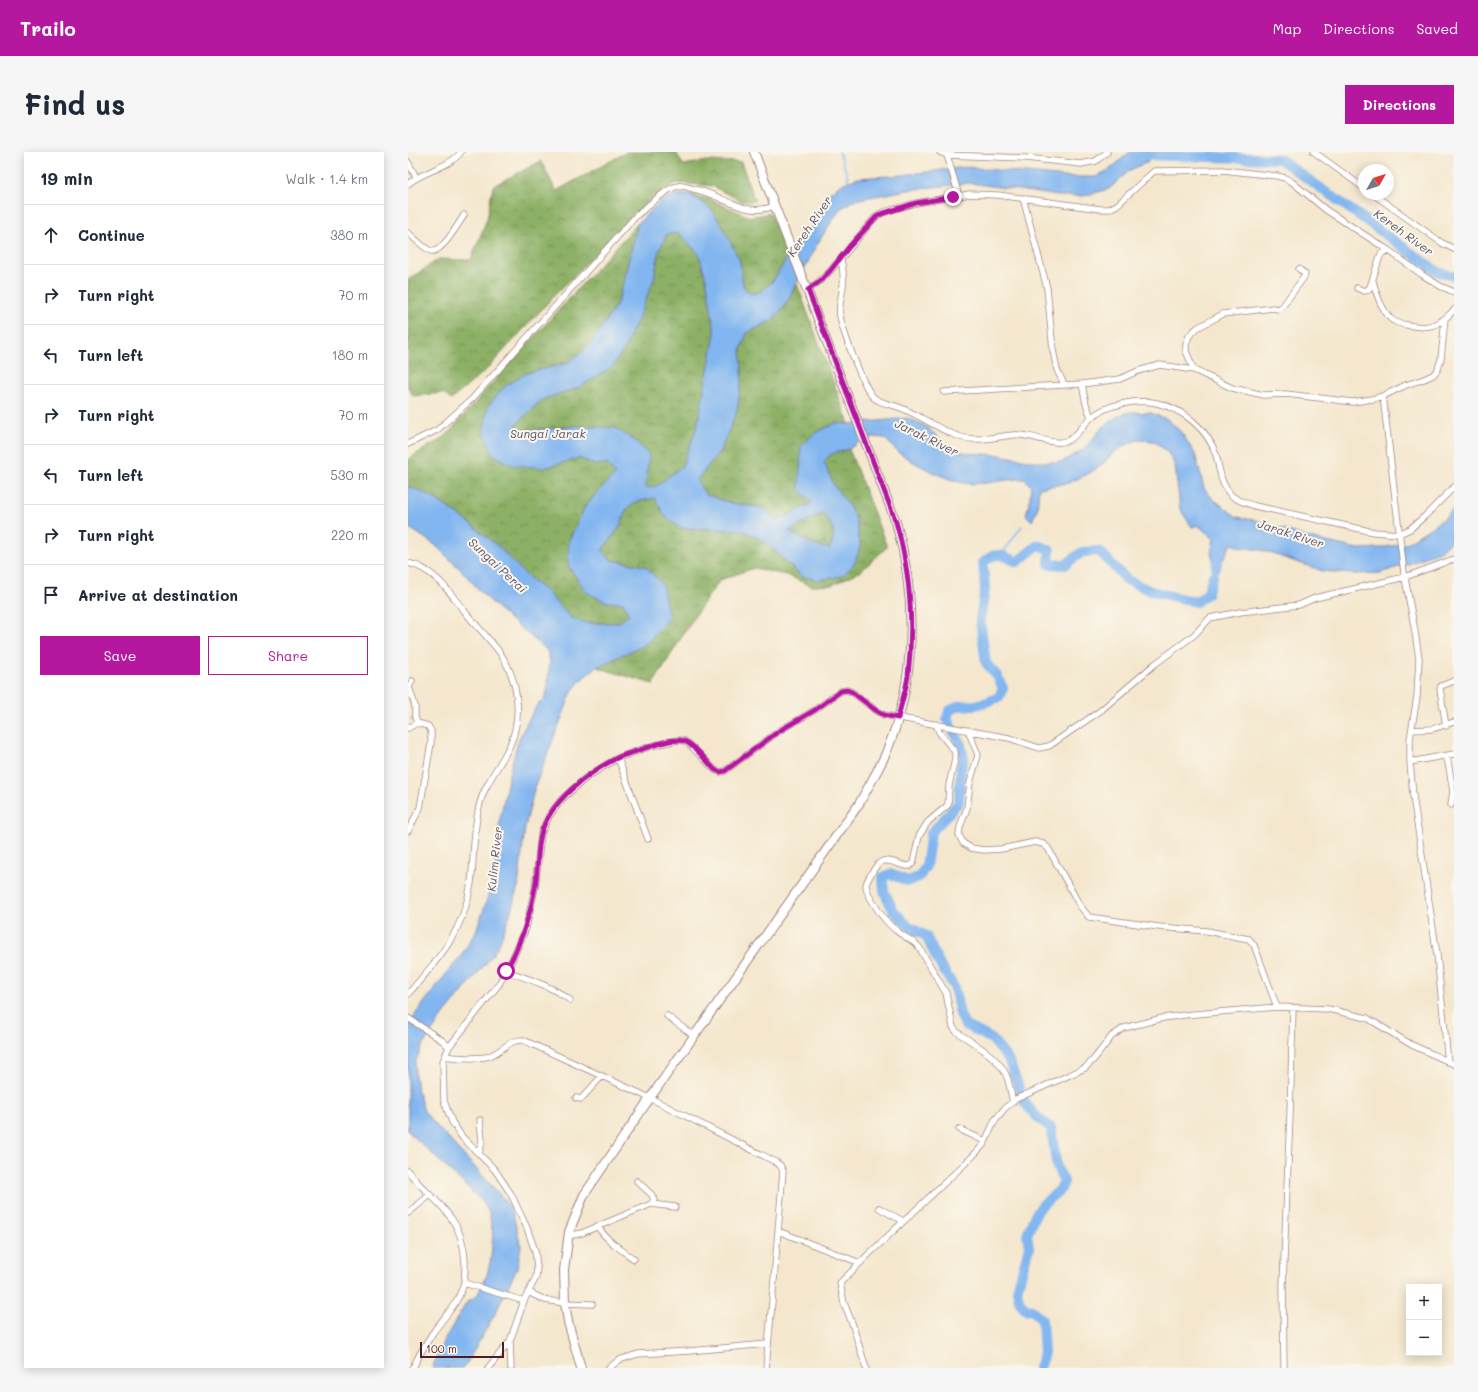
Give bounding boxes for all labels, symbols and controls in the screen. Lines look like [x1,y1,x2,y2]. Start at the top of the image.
text: Trailo [20,16,76,41]
text: Map [1273,19,1301,38]
text: Directions [1323,19,1394,38]
text: Saved [1416,19,1458,38]
button: Directions [1345,85,1454,124]
text: Find us [24,86,125,122]
north arrow [1358,164,1394,200]
text: 19 min [40,167,93,189]
text: Walk · 1.4 km [286,170,368,187]
route end [944,188,962,206]
water label: Kereh River [783,193,835,259]
water label: Kereh River [1371,205,1437,259]
icon: ahead [40,224,62,246]
text: Continue [78,225,145,245]
text: 380 m [330,226,368,243]
icon: right [40,284,62,306]
text: Turn right [78,285,155,305]
text: 70 m [338,286,368,303]
icon: left [40,344,62,366]
text: Turn left [78,345,143,365]
text: 180 m [332,346,368,363]
icon: right [40,404,62,426]
text: Turn right [78,405,155,425]
text: 70 m [338,406,368,423]
water label: Jarak River [893,415,961,459]
water label: Sungai Jarak [510,425,587,441]
icon: left [40,464,62,486]
text: Turn left [78,465,143,485]
text: 530 m [330,466,368,483]
water label: Jarak River [1256,515,1326,551]
icon: right [40,524,62,546]
text: Turn right [78,525,155,545]
text: 220 m [331,526,368,543]
water label: Sungai Perai [466,534,531,596]
icon: arrive [40,584,62,606]
text: Arrive at destination [78,585,238,605]
button: Save [40,636,200,675]
button: Share [208,636,368,675]
water label: Kulim River [483,826,505,892]
route start [497,962,515,980]
map controls [1406,1284,1442,1356]
button: + [1406,1284,1442,1320]
button: − [1406,1320,1442,1356]
scale bar [420,1340,504,1359]
text: 100 m [426,1341,457,1356]

